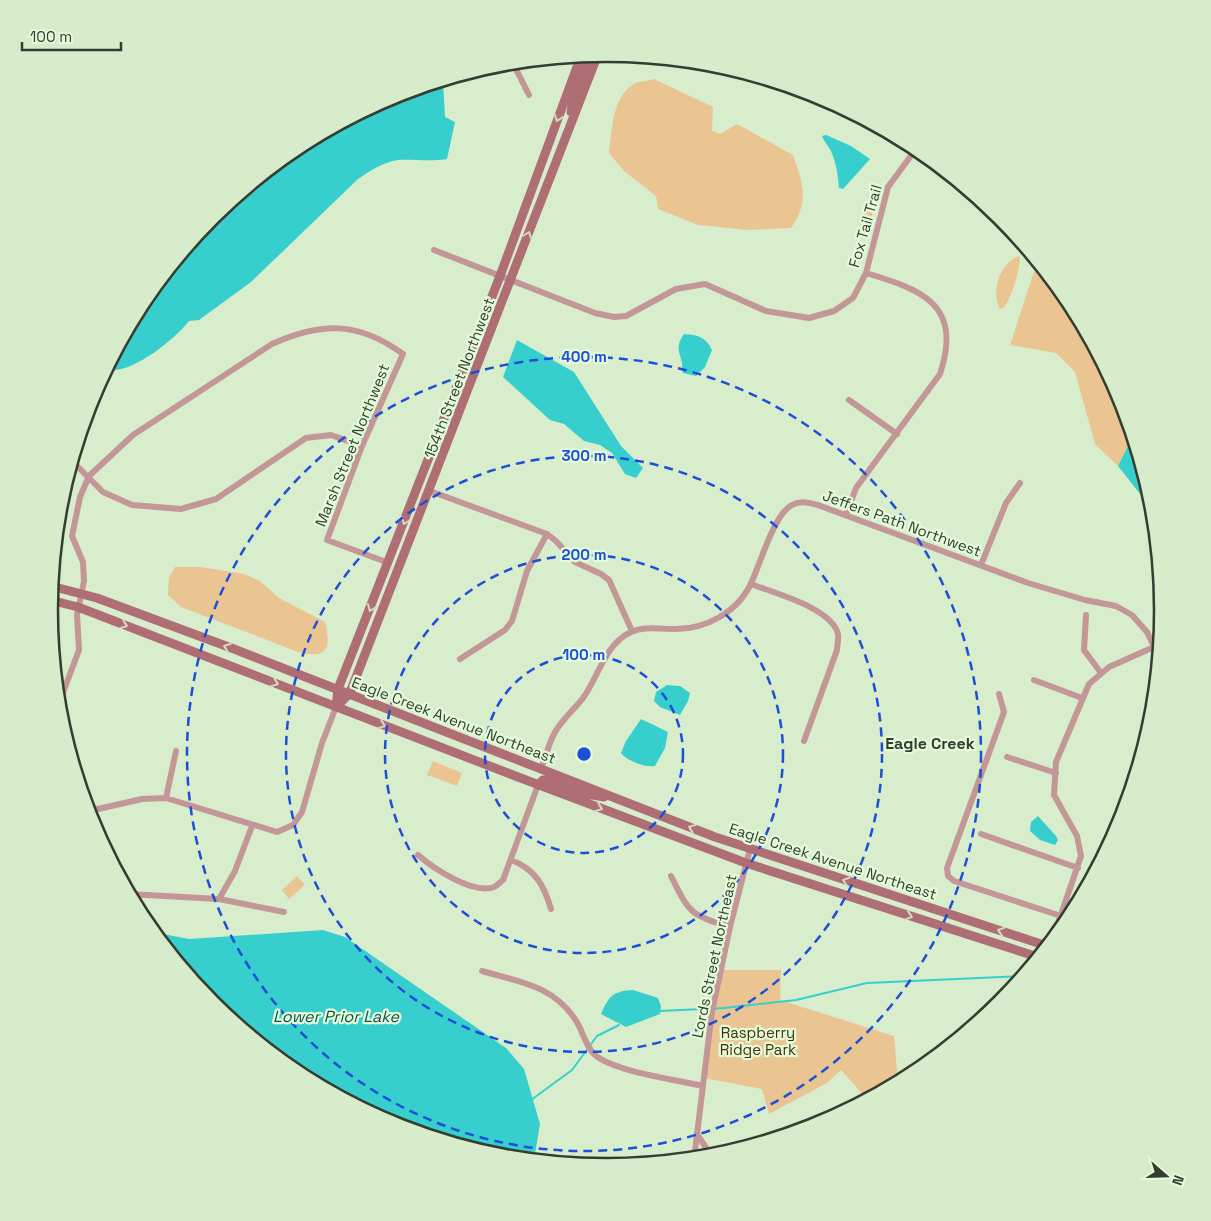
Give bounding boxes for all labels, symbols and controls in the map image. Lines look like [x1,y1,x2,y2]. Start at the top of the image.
scale bar [22,20,121,52]
text: 100 m [30,27,72,46]
one-way arrow [554,113,564,122]
street label: Fox Tail Trail [844,182,886,270]
one-way arrow [522,231,532,240]
street label: 154th Street Northwest [420,295,498,461]
text: 400 m [561,347,607,366]
street label: Marsh Street Northwest [311,361,393,529]
text: 300 m [561,446,607,465]
street label: Jeffers Path Northwest [820,485,984,561]
one-way arrow [401,517,411,525]
text: 200 m [562,545,606,564]
one-way arrow [367,603,377,612]
one-way arrow [119,619,127,629]
one-way arrow [223,643,232,653]
text: 100 m [563,645,605,664]
street label: Eagle Creek Avenue Northeast [349,672,559,768]
one-way arrow [270,677,279,687]
one-way arrow [377,719,386,729]
district label: Eagle Creek [885,733,975,754]
centre of rings [575,745,593,763]
one-way arrow [594,802,603,812]
street label: Eagle Creek Avenue Northeast [727,818,939,904]
one-way arrow [689,824,697,834]
street label: Lords Street Northeast [687,872,741,1040]
one-way arrow [842,877,851,887]
one-way arrow [904,910,913,920]
one-way arrow [997,927,1005,937]
water label: Lower Prior Lake [273,1006,399,1027]
park label: Raspberry Ridge Park [720,1023,796,1059]
north arrow [1141,1151,1191,1201]
text: N [1168,1173,1188,1188]

